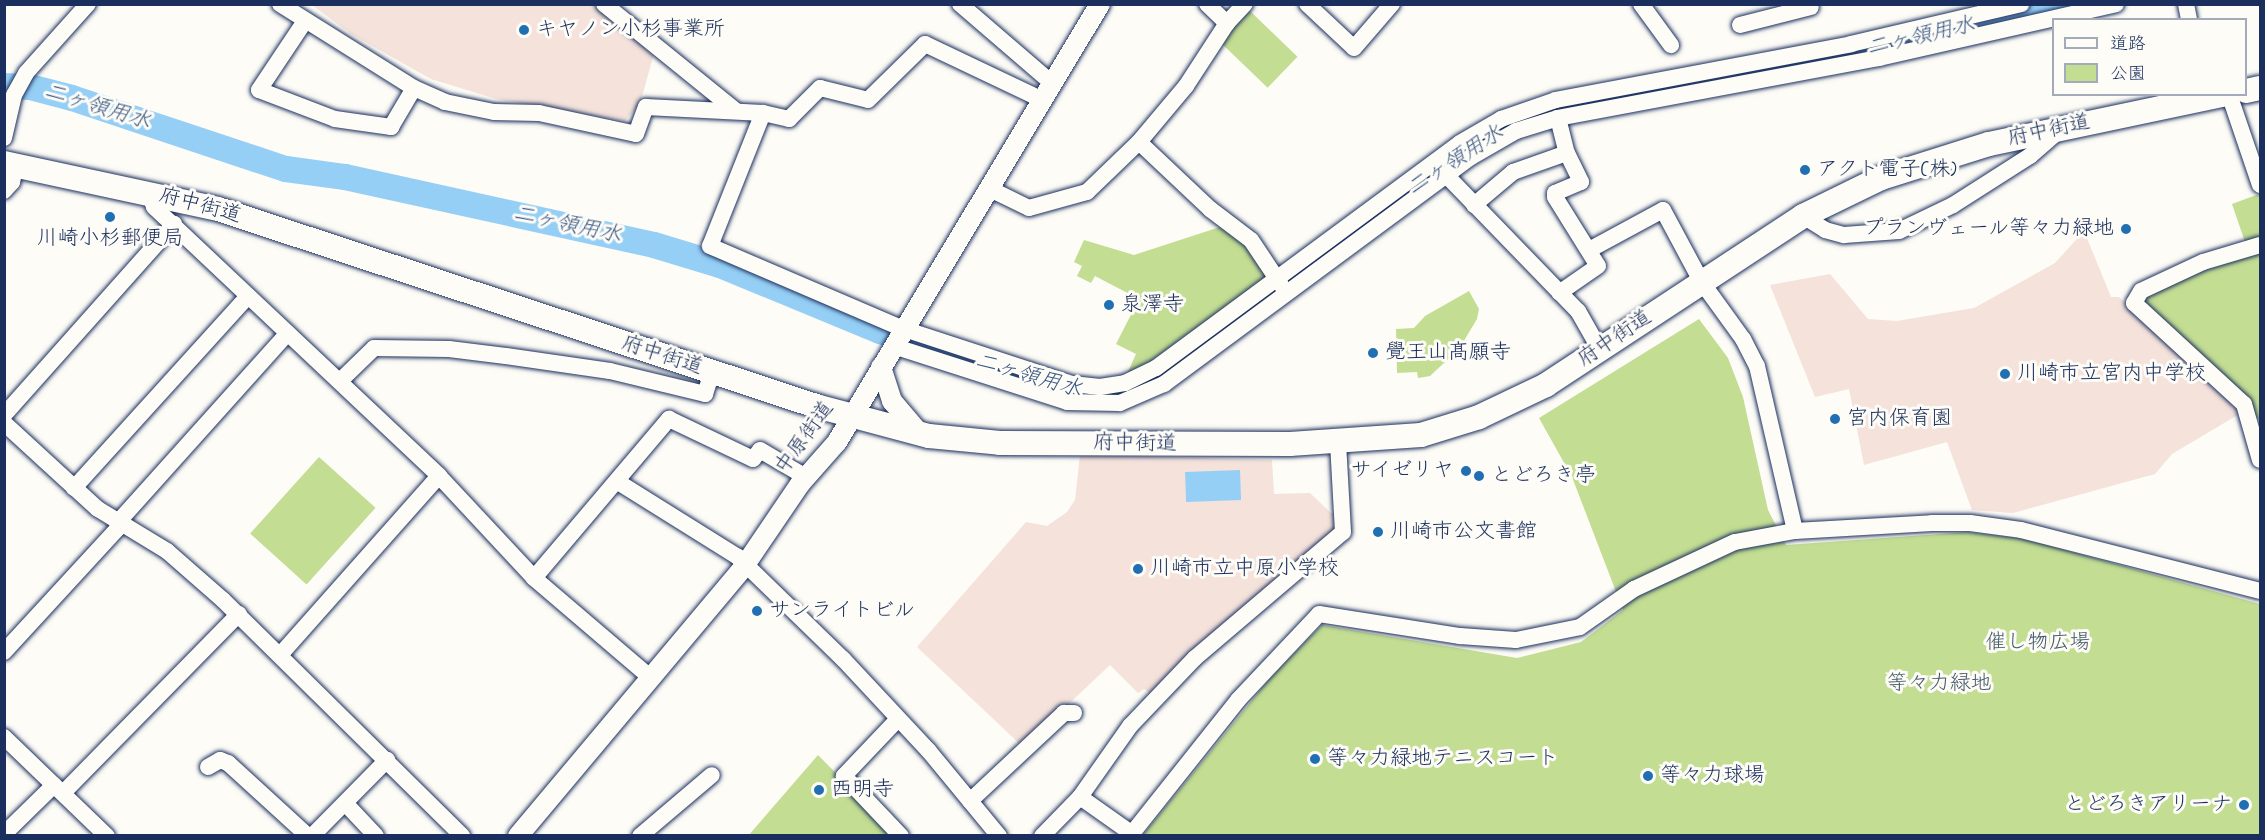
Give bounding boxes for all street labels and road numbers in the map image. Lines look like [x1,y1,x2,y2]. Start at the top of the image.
street label: 府中街道 [2005,110,2093,152]
street label: 府中街道 [156,183,244,229]
street label: 府中街道 [1573,305,1657,373]
street label: 府中街道 [618,331,706,381]
street label: 中原街道 [770,397,840,479]
street label: 府中街道 [1093,431,1177,457]

